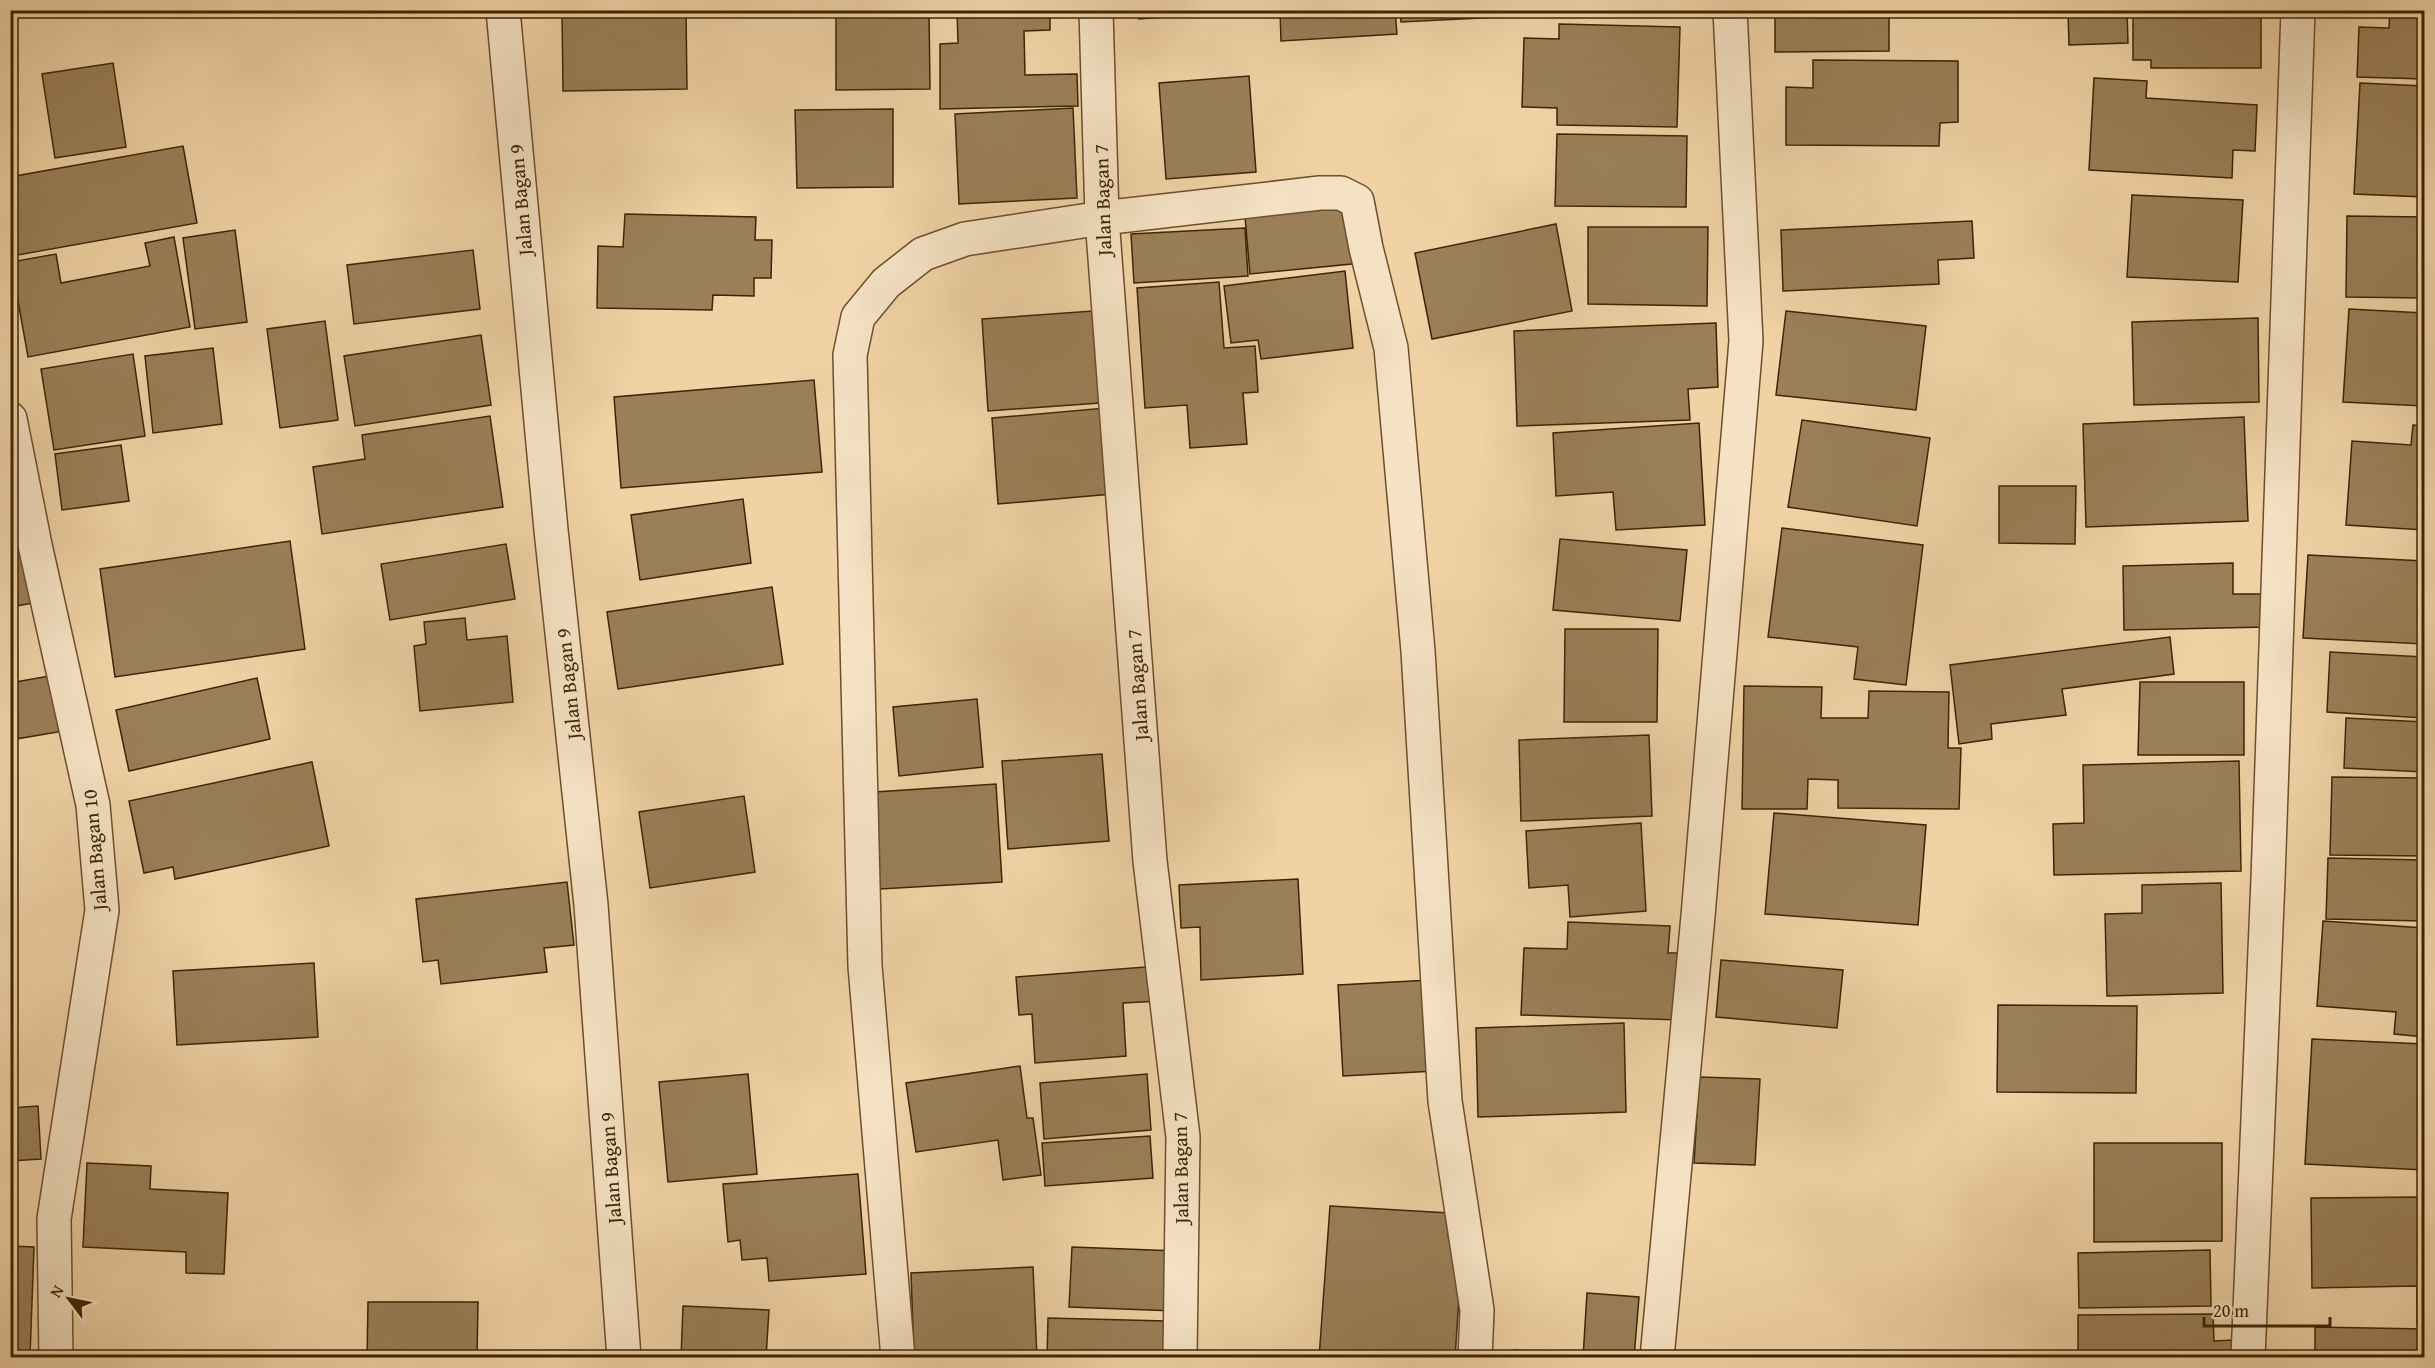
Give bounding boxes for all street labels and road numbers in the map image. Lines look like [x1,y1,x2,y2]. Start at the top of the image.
street label: Jalan Bagan 9 [501,143,540,260]
street label: Jalan Bagan 7 [1086,144,1119,259]
street label: Jalan Bagan 9 [548,627,589,744]
street label: Jalan Bagan 7 [1119,628,1156,745]
street label: Jalan Bagan 10 [74,788,114,915]
street label: Jalan Bagan 9 [592,1111,629,1228]
street label: Jalan Bagan 7 [1165,1112,1196,1227]

